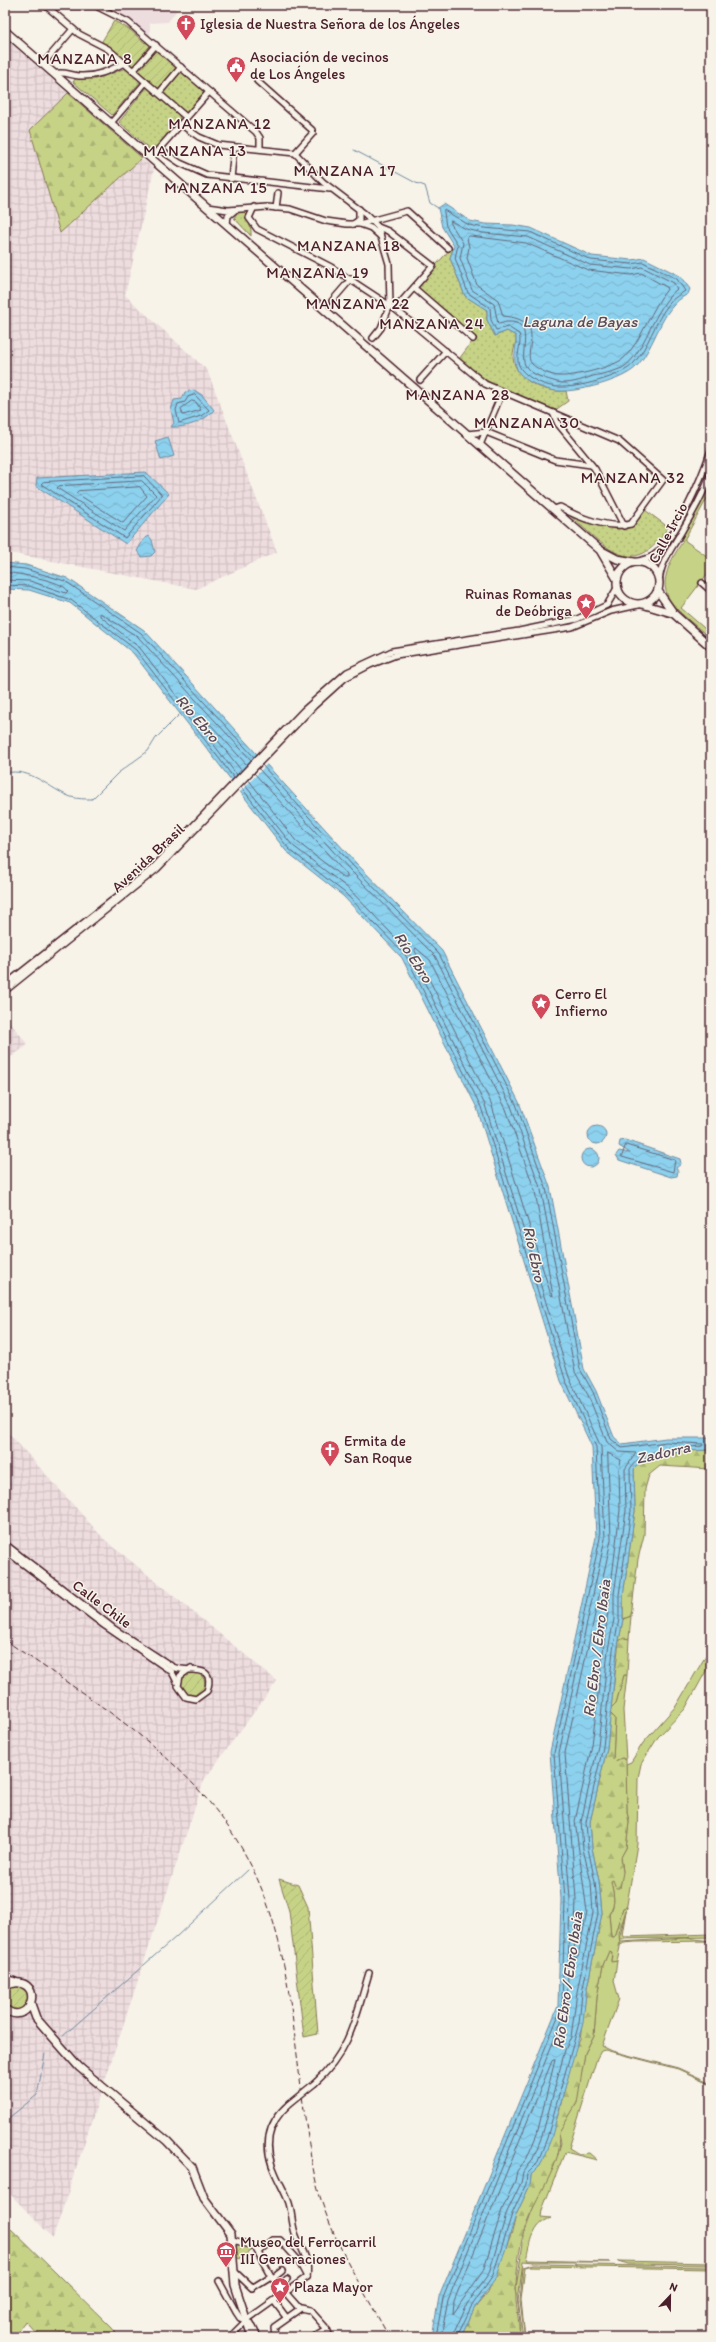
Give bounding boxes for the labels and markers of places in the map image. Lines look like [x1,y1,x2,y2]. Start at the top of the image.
church icon: Iglesia de Nuestra Señora de los Ángeles [175,13,197,41]
place label: Iglesia de Nuestra Señora de los Ángeles [200,15,460,33]
place label: Asociación de vecinos de Los Ángeles [250,48,389,83]
public building icon: Asociación de vecinos de Los Ángeles [225,55,247,83]
place label: Ruinas Romanas de Deóbriga [465,585,572,620]
place icon: Ruinas Romanas de Deóbriga [575,592,597,620]
place label: Cerro El Infierno [555,985,608,1020]
place icon: Cerro El Infierno [530,992,552,1020]
place label: Ermita de San Roque [344,1432,412,1467]
church icon: Ermita de San Roque [319,1439,341,1467]
place label: Museo del Ferrocarril III Generaciones [240,2233,377,2268]
museum icon: Museo del Ferrocarril III Generaciones [215,2240,237,2268]
place icon: Plaza Mayor [269,2276,291,2304]
place label: Plaza Mayor [294,2278,373,2296]

